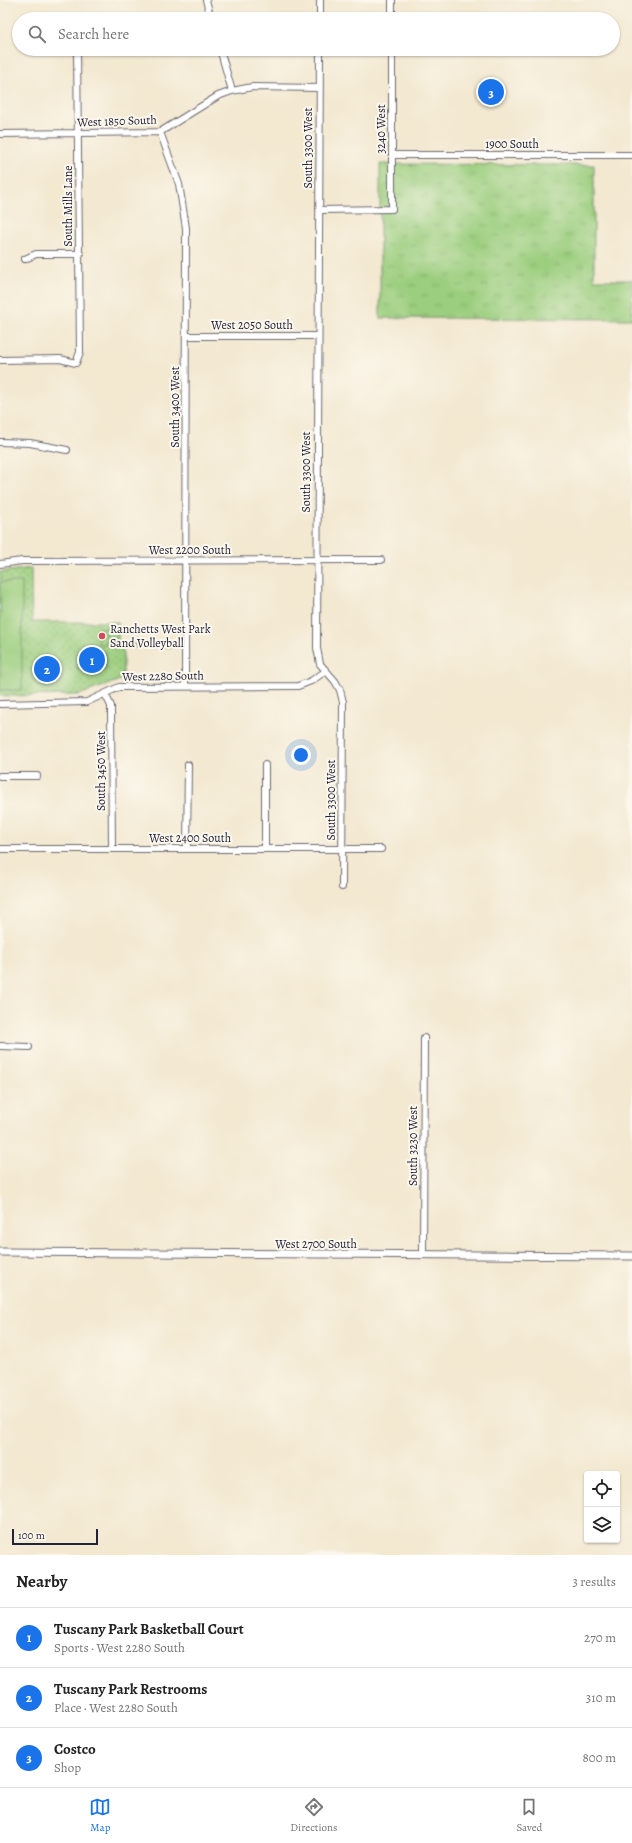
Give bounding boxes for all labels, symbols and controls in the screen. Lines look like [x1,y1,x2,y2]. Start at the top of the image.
search box [12,12,620,56]
icon: search [26,23,48,45]
text: Search here [58,24,129,44]
pin: 3 [478,77,504,107]
street label: 3240 West [373,104,389,154]
street label: South 3300 West [300,108,316,188]
street label: West 1850 South [76,112,158,130]
street label: 1900 South [485,136,539,152]
street label: South Mills Lane [60,165,76,247]
street label: West 2050 South [210,317,293,333]
street label: South 3400 West [167,366,183,448]
street label: South 3300 West [298,432,314,512]
street label: West 2200 South [148,542,232,558]
place label: Ranchetts West Park Sand Volleyball [110,621,211,651]
marker: Ranchetts West Park Sand Volleyball [97,631,107,641]
pin: 1 [79,645,105,675]
pin: 2 [34,654,60,684]
street label: West 2280 South [121,667,205,685]
street label: South 3450 West [93,731,109,811]
your location [291,745,311,765]
street label: South 3300 West [323,760,339,840]
street label: West 2400 South [148,830,232,846]
street label: South 3230 West [405,1106,421,1186]
street label: West 2700 South [274,1236,357,1252]
map controls [584,1471,620,1543]
button: locate [584,1471,620,1507]
button: layers [584,1507,620,1543]
scale bar [12,1527,98,1546]
text: 100 m [18,1528,45,1543]
text: Nearby [16,1570,67,1593]
text: 3 results [572,1573,616,1590]
text: Tuscany Park Basketball Court [54,1619,244,1639]
text: 1 [27,1629,31,1646]
text: 270 m [584,1629,616,1646]
text: Sports · West 2280 South [54,1639,185,1656]
text: Tuscany Park Restrooms [54,1679,207,1699]
text: 2 [26,1689,32,1706]
text: 310 m [586,1689,616,1706]
text: Place · West 2280 South [54,1699,178,1716]
text: Costco [54,1739,96,1759]
text: 3 [26,1749,32,1766]
text: 800 m [582,1749,616,1766]
text: Shop [54,1759,81,1776]
tab: Map [89,1796,111,1835]
tab: Directions [290,1796,338,1835]
tab: Saved [516,1796,543,1835]

